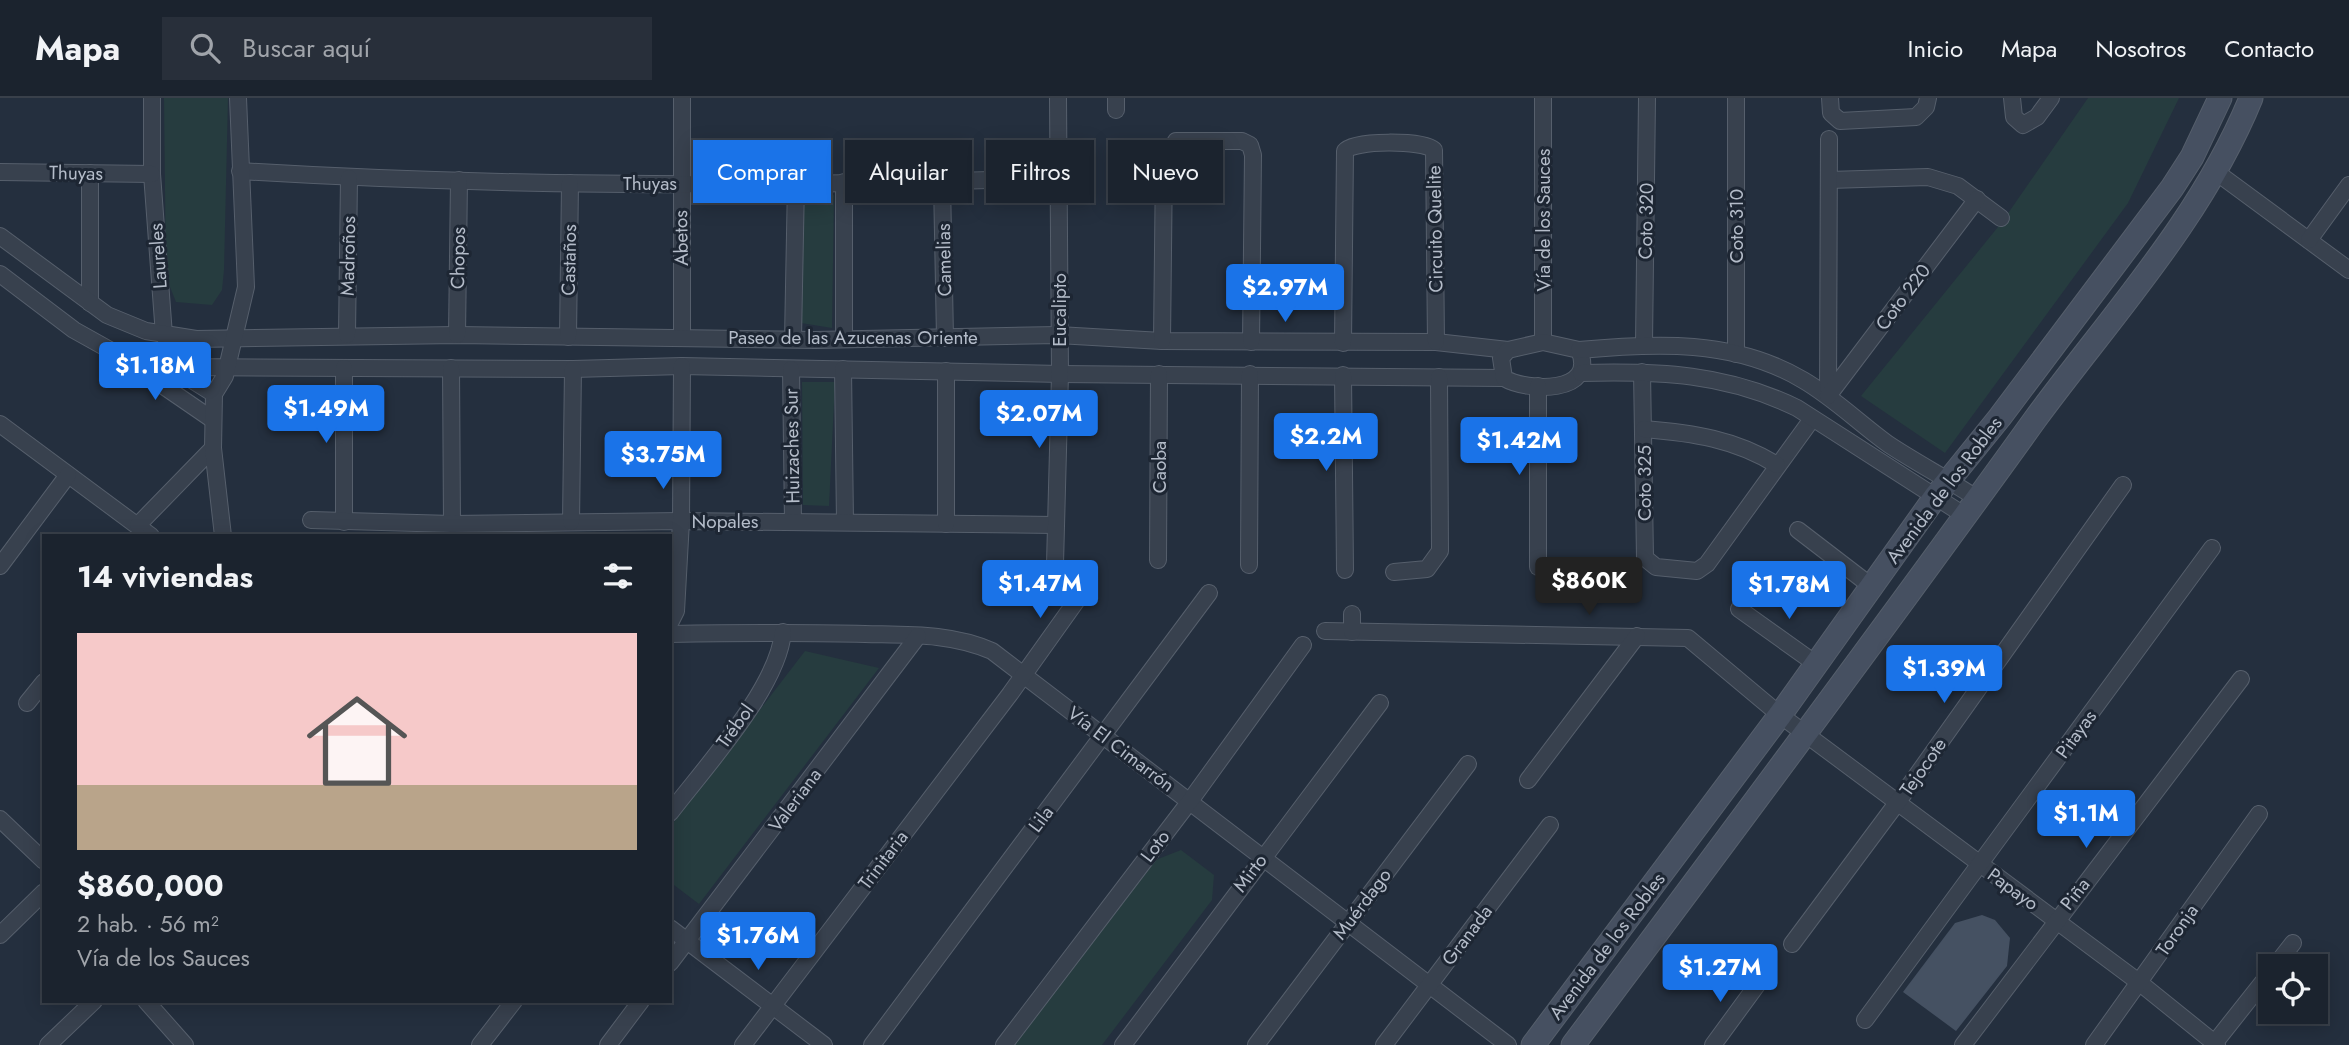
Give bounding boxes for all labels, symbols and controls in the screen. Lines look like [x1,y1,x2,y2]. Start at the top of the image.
search box [162,17,652,80]
text: Mapa [35,25,120,72]
icon: search [186,29,224,67]
text: Buscar aquí [242,29,370,67]
text: Inicio [1908,31,1963,66]
text: Mapa [2001,31,2057,66]
text: Nosotros [2095,31,2186,66]
text: Contacto [2224,31,2314,66]
chip: Comprar [693,140,831,203]
chip: Alquilar [845,140,972,203]
chip: Filtros [986,140,1094,203]
chip: Nuevo [1108,140,1223,203]
street label: Vía de los Sauces [1530,148,1557,291]
street label: Thuyas [49,159,104,187]
street label: Circuito Quelite [1420,165,1450,293]
street label: Thuyas [623,170,677,197]
street label: Coto 320 [1632,182,1660,260]
street label: Coto 310 [1723,189,1750,263]
street label: Abetos [667,210,695,266]
street label: Madroños [334,215,362,296]
street label: Laureles [142,222,174,290]
street label: Camelias [930,223,958,297]
street label: Castaños [555,224,583,296]
street label: Chopos [444,226,472,289]
street label: Coto 220 [1869,258,1937,336]
pin: $2.97M [1228,264,1342,324]
text: $2.97M [1242,270,1328,304]
street label: Eucalipto [1046,273,1073,347]
street label: Paseo de las Azucenas Oriente [728,324,978,351]
pin: $1.18M [98,342,212,402]
text: $1.18M [115,348,195,382]
pin: $1.49M [269,386,383,445]
street label: Huizaches Sur [777,388,807,504]
pin: $2.07M [982,390,1096,450]
text: $1.49M [283,391,369,425]
text: $2.07M [996,396,1082,430]
street label: Avenida de los Robles [1880,410,2009,569]
pin: $2.2M [1277,414,1375,473]
pin: $1.42M [1462,418,1576,477]
text: $2.2M [1290,419,1362,453]
text: $1.42M [1476,423,1562,457]
pin: $3.75M [606,432,720,491]
text: $3.75M [621,437,705,471]
street label: Caoba [1146,441,1173,493]
street label: Coto 325 [1631,445,1658,521]
street label: Nopales [692,508,759,535]
text: 14 viviendas [77,555,253,598]
icon: filters [599,557,637,595]
pin: $860K [1540,558,1638,617]
pin: $1.47M [983,560,1097,620]
pin: $1.78M [1732,561,1846,621]
text: $860K [1551,563,1627,597]
text: $1.47M [998,566,1082,600]
text: $1.78M [1748,567,1830,601]
pin: $1.39M [1887,646,2001,705]
text: $1.39M [1902,651,1986,685]
icon: home [294,678,420,804]
street label: Trébol [710,698,760,754]
street label: Vía El Cimarrón [1062,700,1180,798]
street label: Pitayas [2049,704,2103,764]
street label: Tejocote [1893,732,1953,802]
street label: Valeriana [762,762,828,838]
pin: $1.1M [2037,790,2135,850]
text: $1.1M [2053,796,2119,830]
street label: Lila [1022,800,1060,838]
street label: Loto [1134,824,1176,868]
street label: Trinitaria [852,825,914,895]
street label: Mirto [1227,848,1273,898]
street label: Papayo [1982,861,2044,917]
street label: Muérdago [1326,863,1398,945]
text: $860,000 [77,864,224,907]
street label: Avenida de los Robles [1543,866,1672,1025]
street label: Piña [2054,872,2096,916]
street label: Granada [1435,899,1499,971]
street label: Toronja [2149,899,2205,961]
text: 2 hab. · 56 m² [77,907,219,941]
pin: $1.76M [701,912,815,972]
text: $1.76M [716,918,800,952]
text: Vía de los Sauces [77,941,250,975]
pin: $1.27M [1663,944,1777,1004]
text: $1.27M [1679,950,1761,984]
map controls [2258,954,2328,1024]
button: locate [2258,954,2328,1024]

